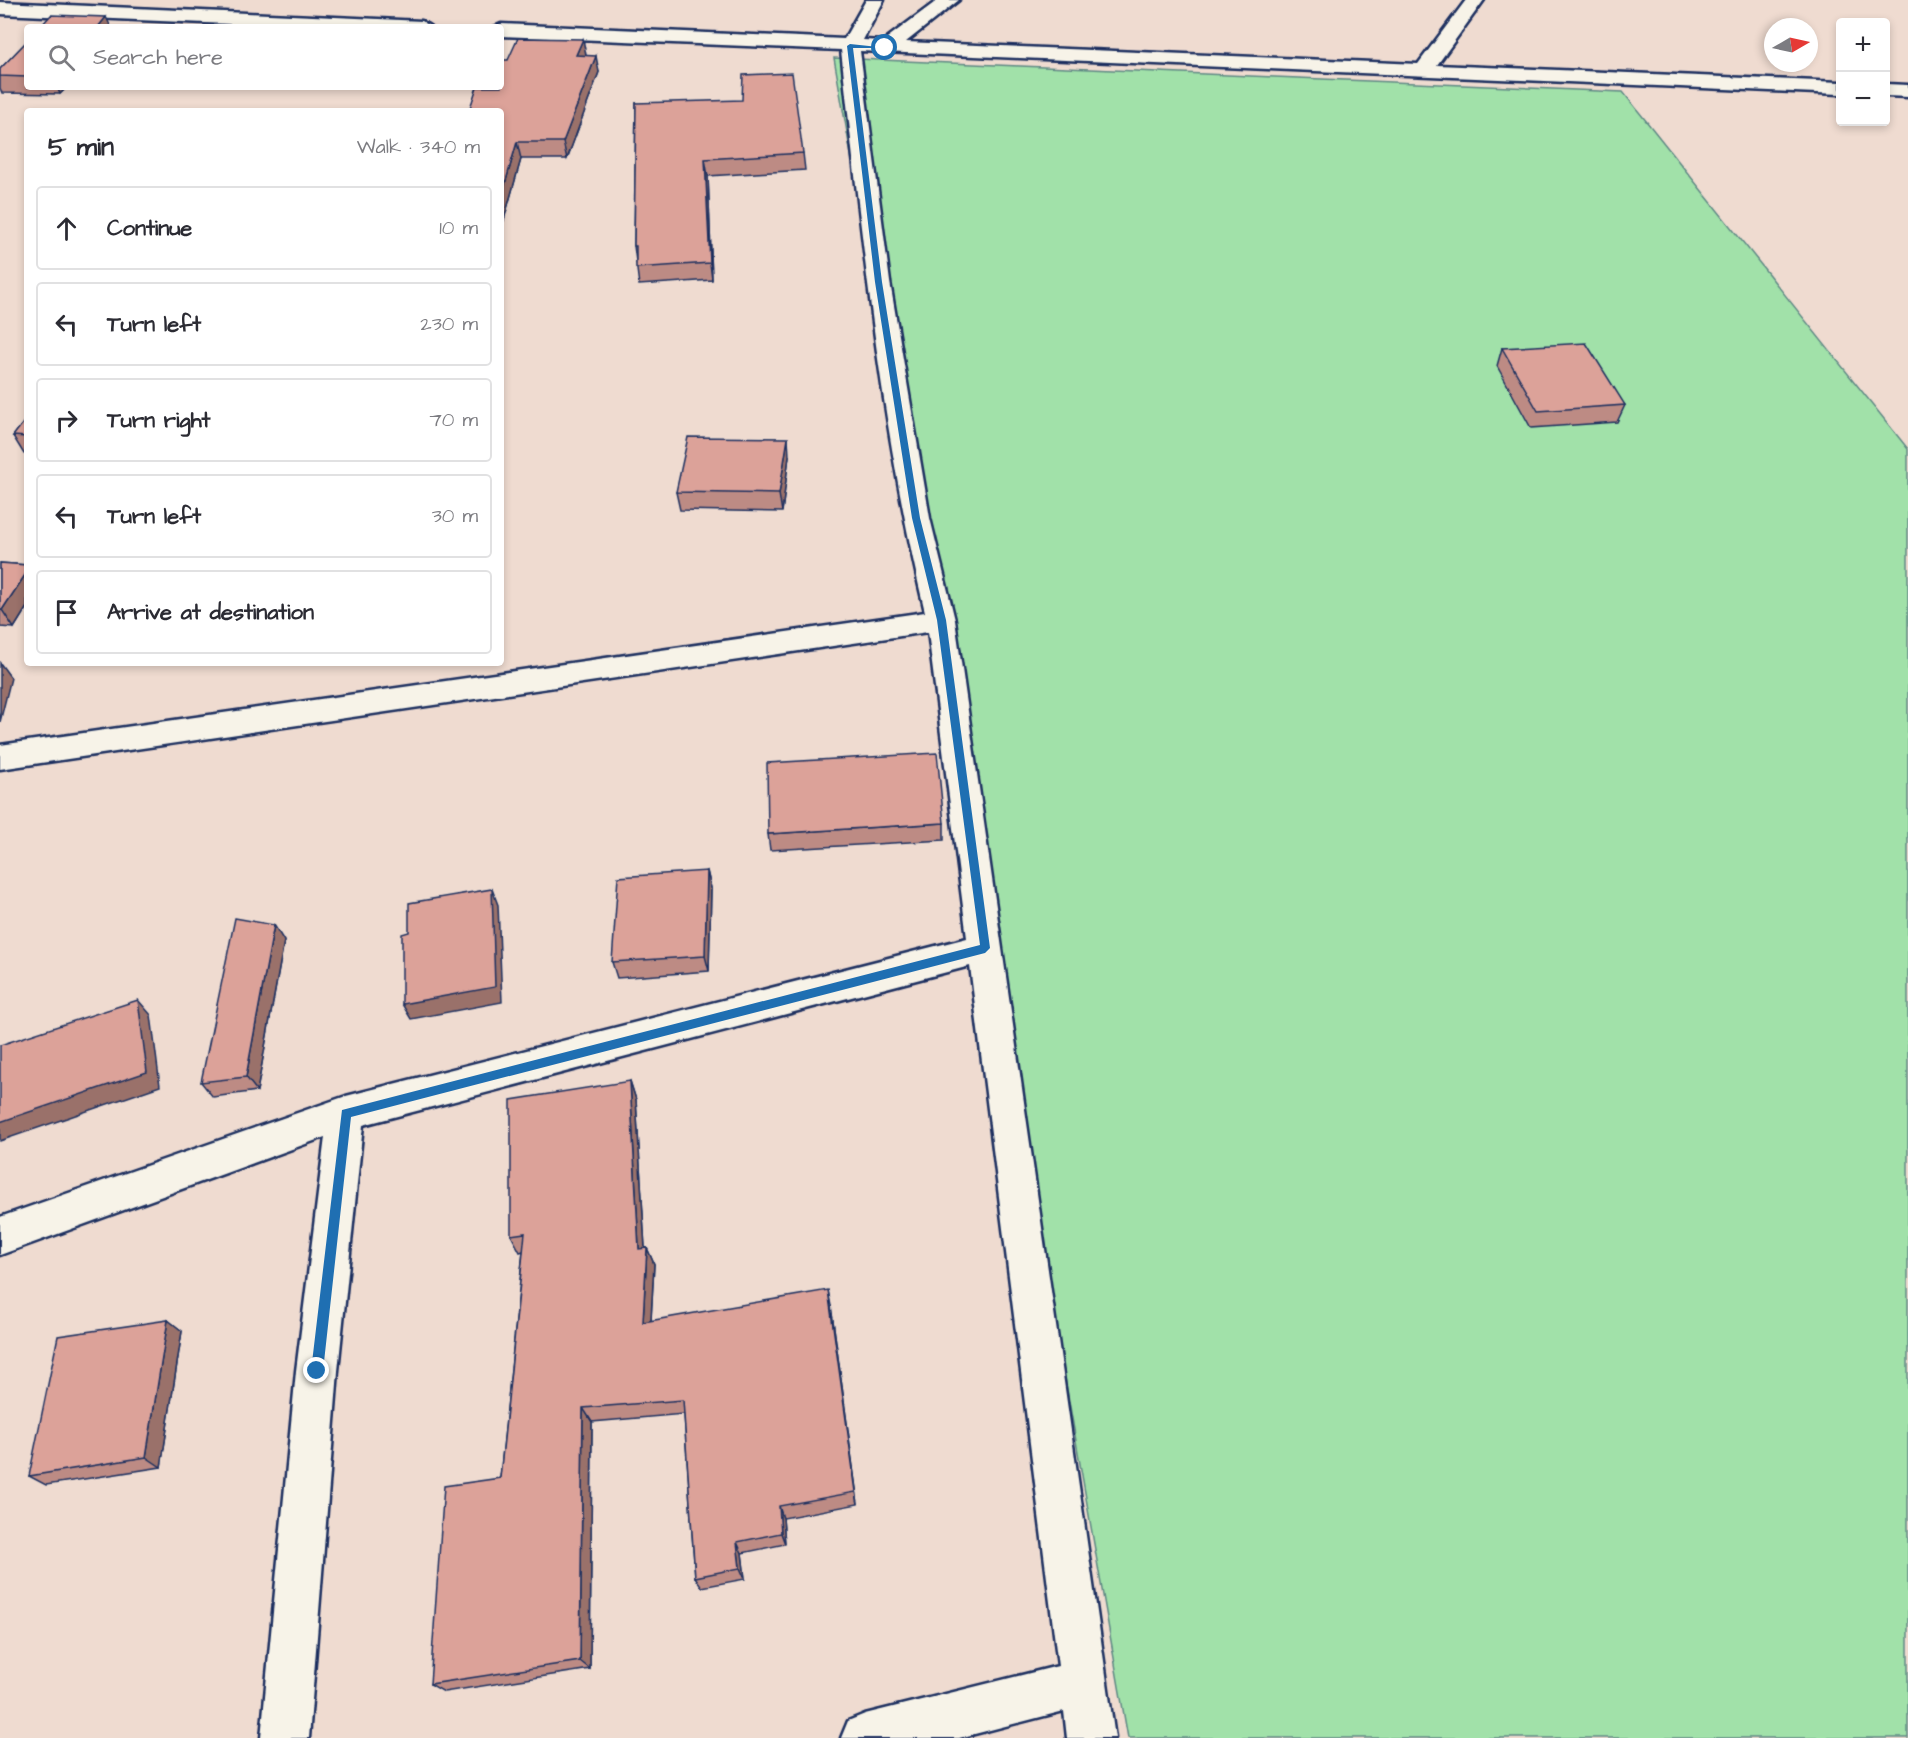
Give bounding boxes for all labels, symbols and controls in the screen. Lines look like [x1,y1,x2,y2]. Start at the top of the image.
north arrow [1764,18,1818,72]
map controls [1836,18,1890,126]
button: + [1836,18,1890,72]
search box [24,24,504,90]
route start [871,34,897,60]
icon: search [45,41,78,74]
text: Search here [93,42,223,73]
button: − [1836,72,1890,126]
text: 5 min [48,129,114,165]
text: Walk · 340 m [357,133,480,161]
icon: ahead [50,212,83,245]
text: Continue [107,213,192,244]
text: 10 m [439,214,478,242]
icon: left [50,308,83,341]
text: Turn left [107,309,201,340]
text: 230 m [420,310,478,338]
icon: right [50,404,83,437]
text: Turn right [107,405,210,436]
text: 70 m [430,406,478,434]
icon: left [50,500,83,533]
text: Turn left [107,501,201,532]
text: 30 m [432,502,478,530]
icon: arrive [50,596,83,629]
text: Arrive at destination [107,597,314,628]
route end [303,1357,329,1383]

